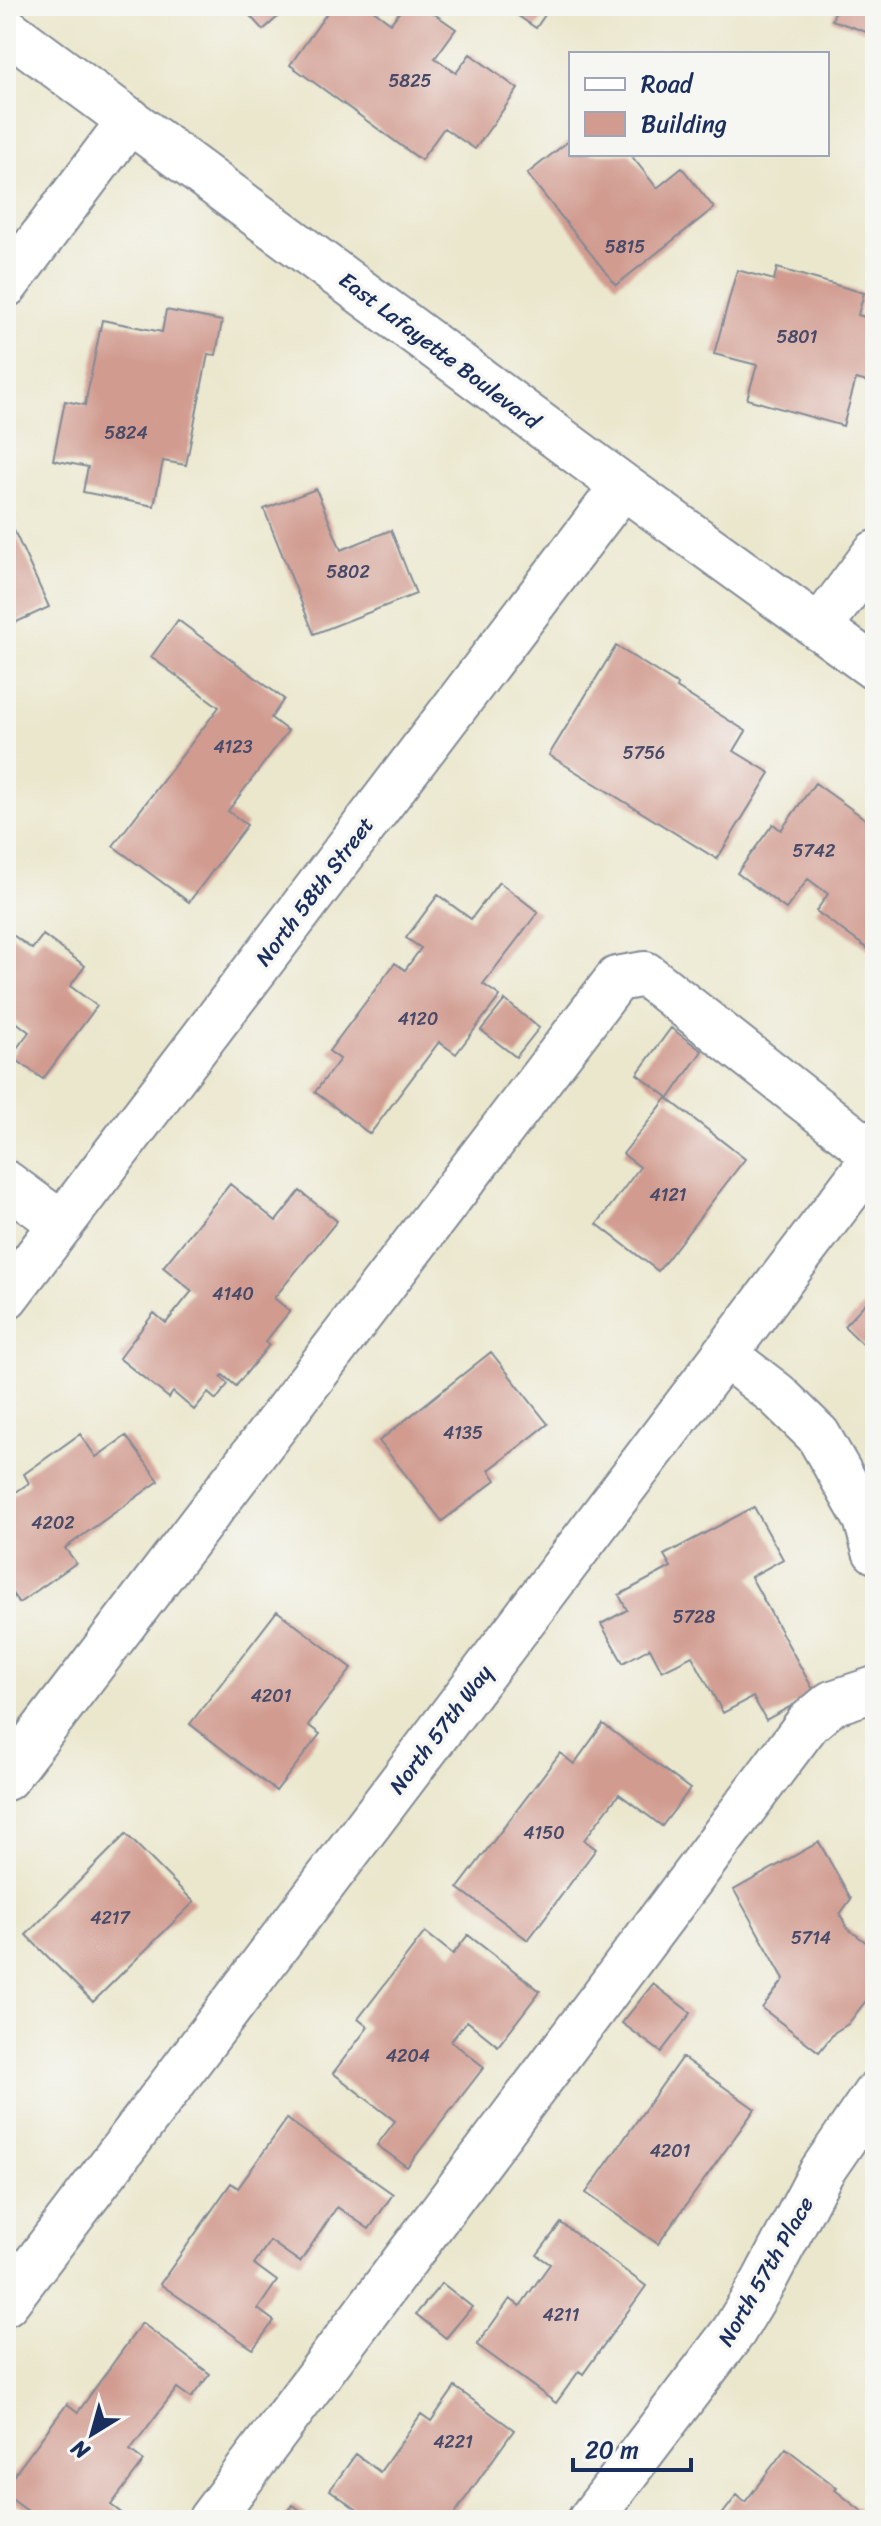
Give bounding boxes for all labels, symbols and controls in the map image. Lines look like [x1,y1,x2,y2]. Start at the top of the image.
legend [569,52,829,156]
text: Road [641,63,695,105]
house number: 5825 [388,65,432,97]
text: Building [641,103,727,145]
house number: 5815 [605,231,645,263]
street label: East Lafayette Boulevard [330,261,550,440]
house number: 5801 [777,321,818,353]
house number: 5824 [104,417,148,449]
house number: 5802 [326,556,370,588]
house number: 4123 [213,731,253,763]
house number: 5756 [623,737,665,769]
street label: North 58th Street [245,807,384,975]
house number: 5742 [793,835,835,867]
house number: 4120 [398,1003,438,1035]
house number: 4121 [649,1179,687,1211]
house number: 4140 [212,1278,254,1310]
house number: 4135 [443,1417,483,1449]
house number: 4202 [31,1507,75,1539]
house number: 5728 [673,1601,715,1633]
street label: North 57th Way [378,1655,503,1803]
house number: 4201 [251,1680,292,1712]
house number: 4150 [523,1817,565,1849]
house number: 4217 [90,1902,132,1934]
house number: 5714 [791,1922,831,1954]
house number: 4204 [386,2040,430,2072]
house number: 4201 [650,2135,691,2167]
street label: North 57th Place [707,2189,824,2354]
house number: 4211 [542,2299,580,2331]
north arrow [52,2394,132,2474]
scale bar [573,2422,691,2472]
house number: 4221 [433,2426,473,2458]
text: N [62,2429,99,2470]
text: 20 m [585,2429,639,2471]

